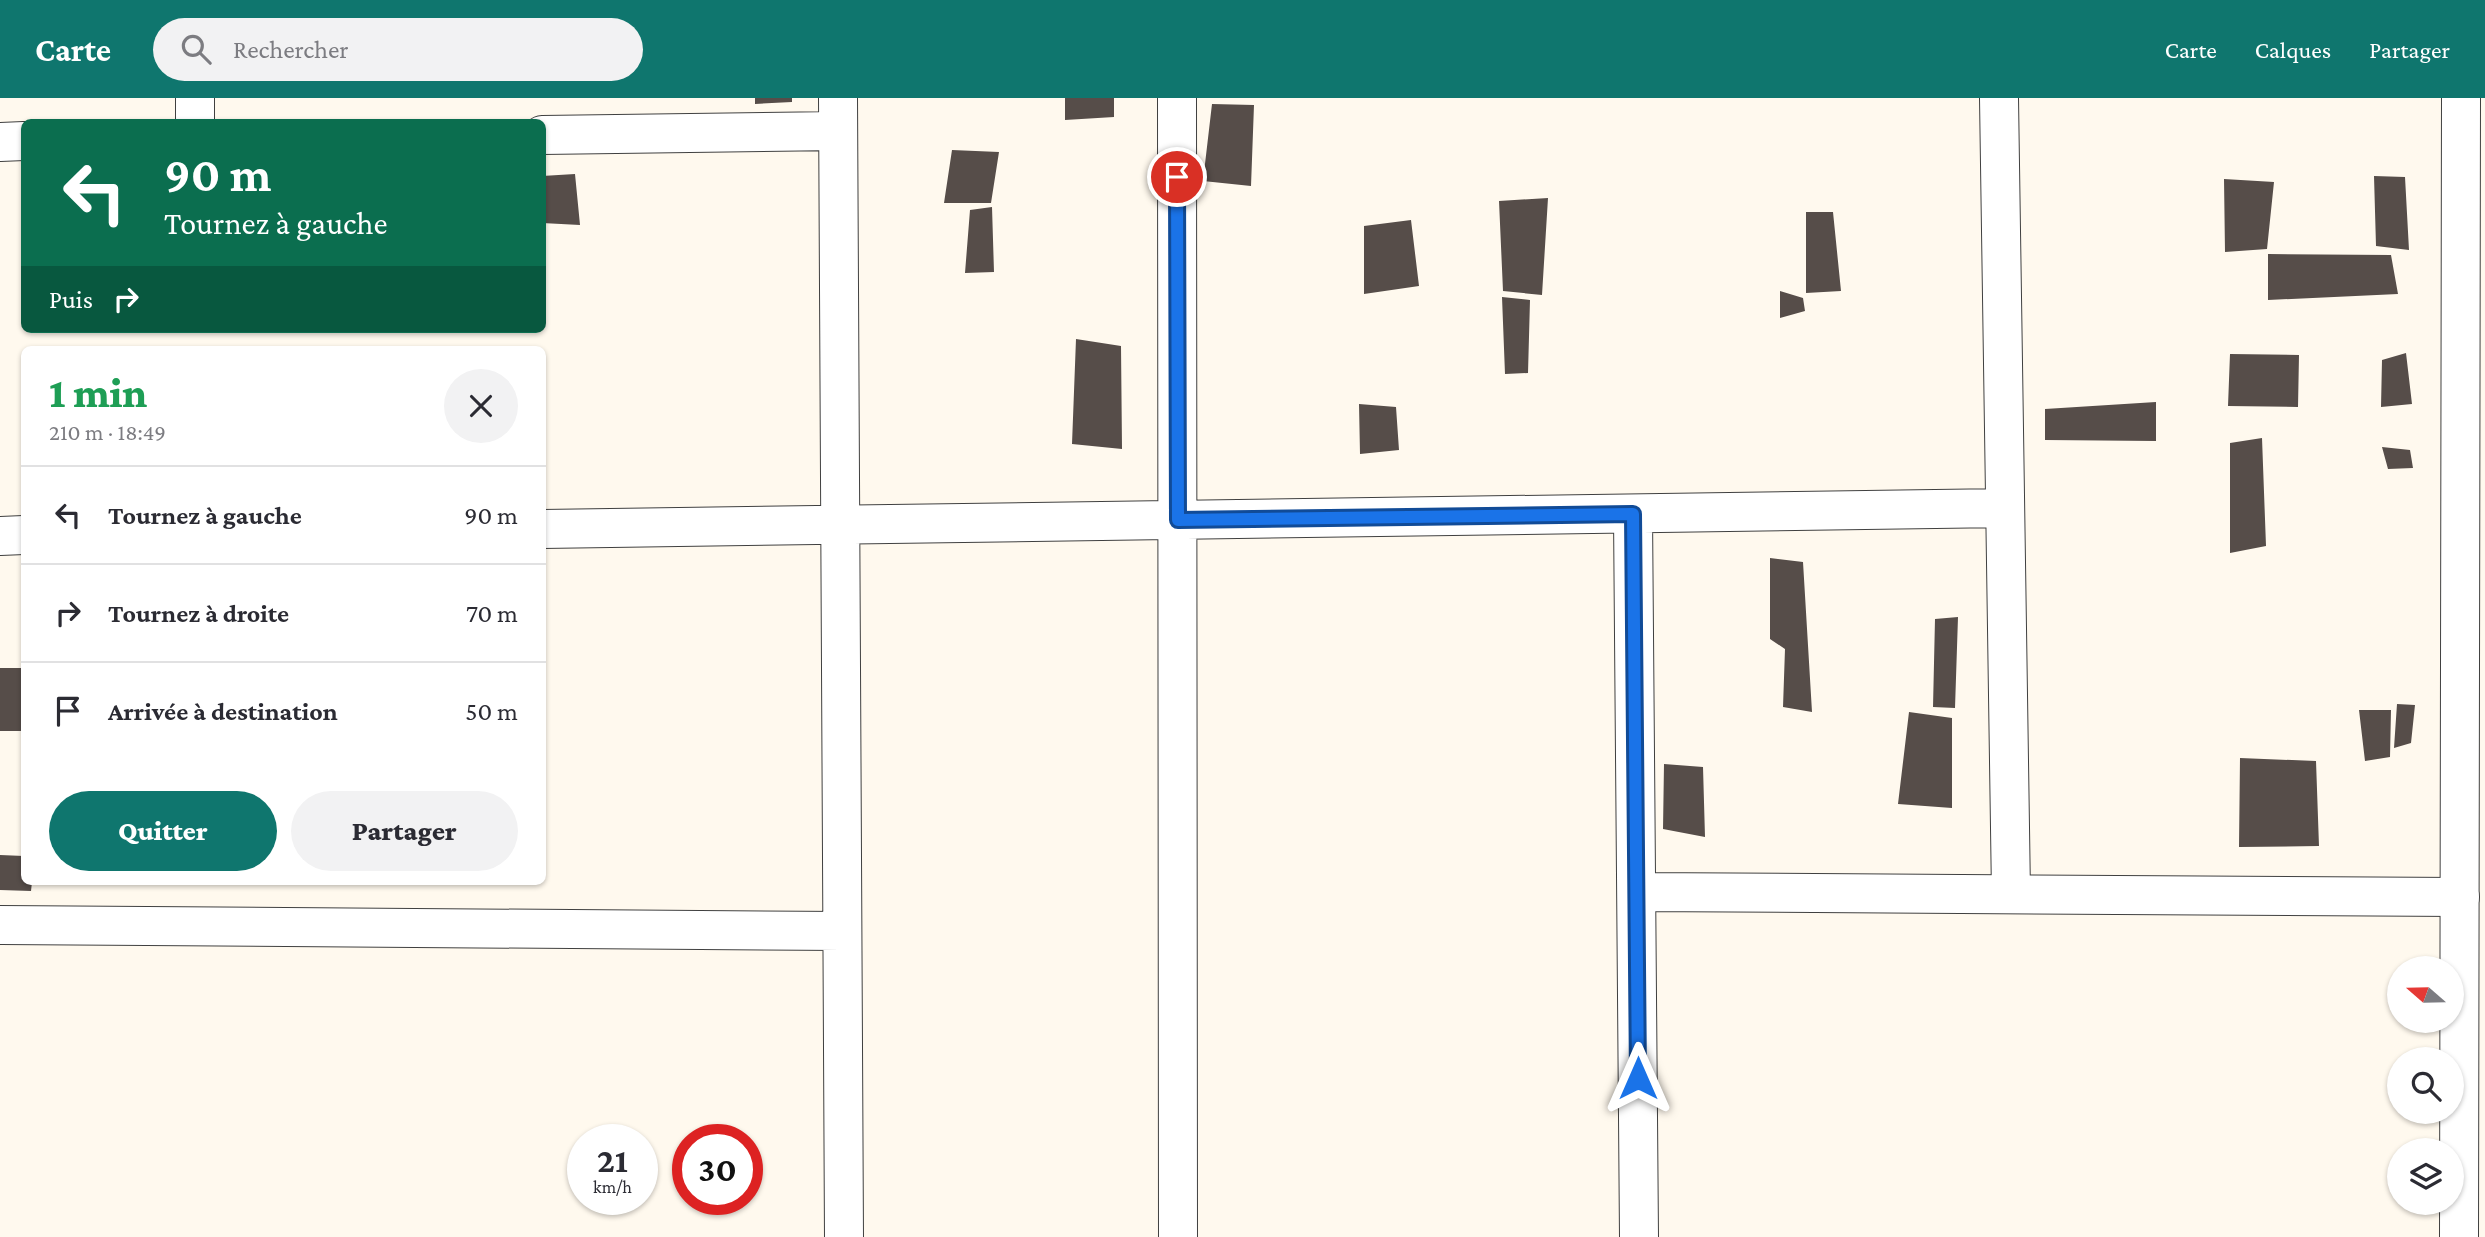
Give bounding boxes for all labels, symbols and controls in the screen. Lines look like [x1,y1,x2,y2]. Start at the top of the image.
search box [153,18,643,81]
icon: search [177,30,215,68]
text: Carte [35,31,111,68]
text: Rechercher [233,35,349,64]
text: Carte [2165,36,2217,63]
text: Calques [2255,36,2331,63]
text: Partager [2369,36,2450,63]
icon: left [49,147,140,238]
text: 90 m [164,147,271,202]
pin [1147,147,1207,207]
icon: arrive [1158,158,1196,196]
text: Tournez à gauche [164,205,387,241]
icon: right [107,280,145,318]
text: Puis [49,285,93,314]
text: 1 min [49,369,147,416]
button: close [444,369,518,443]
text: 210 m · 18:49 [49,419,166,445]
icon: left [49,496,87,534]
text: Tournez à gauche [108,501,302,530]
text: 90 m [464,501,518,530]
icon: right [49,594,87,632]
text: Tournez à droite [108,599,289,628]
text: 70 m [466,599,518,628]
icon: arrive [49,692,87,730]
text: Arrivée à destination [108,697,338,726]
text: 50 m [465,697,518,726]
button: Quitter [49,791,277,871]
button: Partager [291,791,518,871]
north arrow [2387,956,2464,1032]
map controls [2387,956,2464,1215]
position arrow [1601,1041,1675,1115]
button: search [2387,1047,2464,1124]
speed limit sign: 30 [672,1124,763,1215]
button: layers [2387,1138,2464,1215]
text: 21 [597,1141,628,1180]
text: km/h [593,1177,632,1197]

